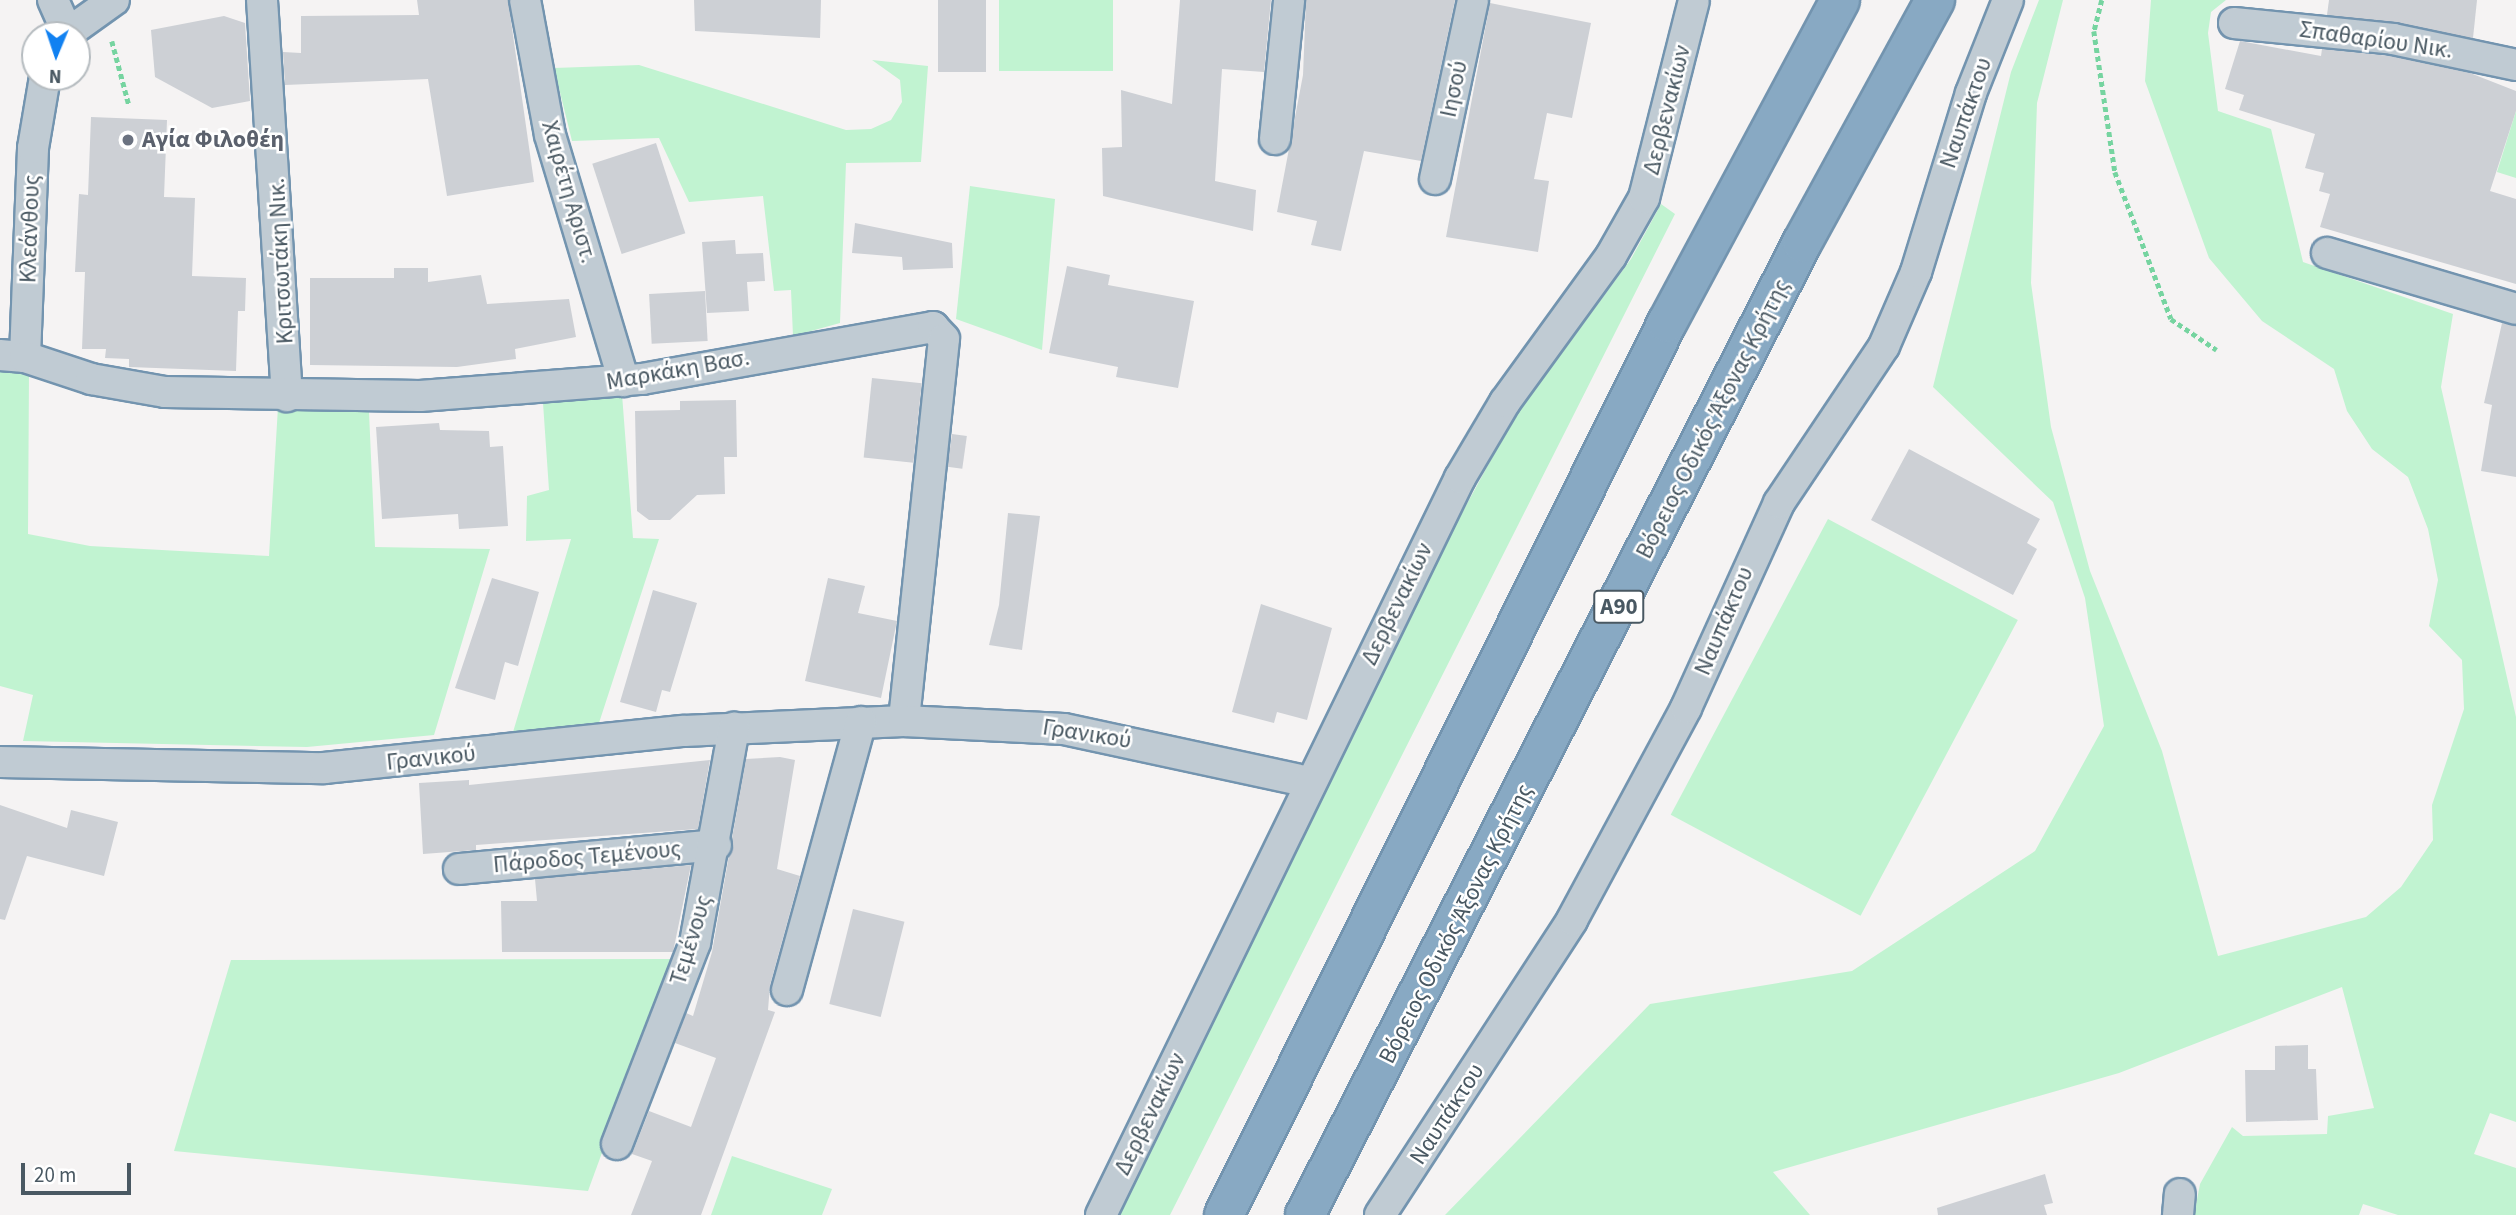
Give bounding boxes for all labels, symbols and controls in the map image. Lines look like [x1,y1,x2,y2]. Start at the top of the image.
street label: Σπαθαρίου Νικ. [2297,15,2455,65]
north arrow [21,21,91,91]
street label: Δερβενακίων [1637,42,1697,178]
street label: Ναυπάκτου [1934,54,1998,172]
street label: Ιησού [1434,58,1474,120]
text: N [49,62,62,89]
street label: Χαιρέτη Αριστ. [535,117,603,267]
place label: Αγία Φιλοθέη [142,126,284,154]
marker: Αγία Φιλοθέη [120,132,136,148]
street label: Κλεάνθους [14,174,46,284]
street label: Κριτσωτάκη Νικ. [262,177,300,345]
street label: Βόρειος Οδικός Άξονας Κρήτης [1630,274,1796,564]
street label: Μαρκάκη Βασ. [604,343,752,397]
street label: Δερβενακίων [1355,538,1439,670]
street label: Ναυπάκτου [1688,562,1760,680]
road number: Α90 [1593,587,1645,626]
street label: Γρανικού [1041,713,1133,755]
street label: Γρανικού [385,739,477,777]
street label: Βόρειος Οδικός Άξονας Κρήτης [1373,779,1539,1069]
street label: Πάροδος Τεμένους [492,834,682,880]
street label: Τεμένους [664,891,718,989]
street label: Δερβενακίων [1108,1048,1192,1180]
street label: Ναυπάκτου [1404,1058,1490,1170]
scale bar [24,1148,135,1192]
text: 20 m [34,1160,76,1190]

